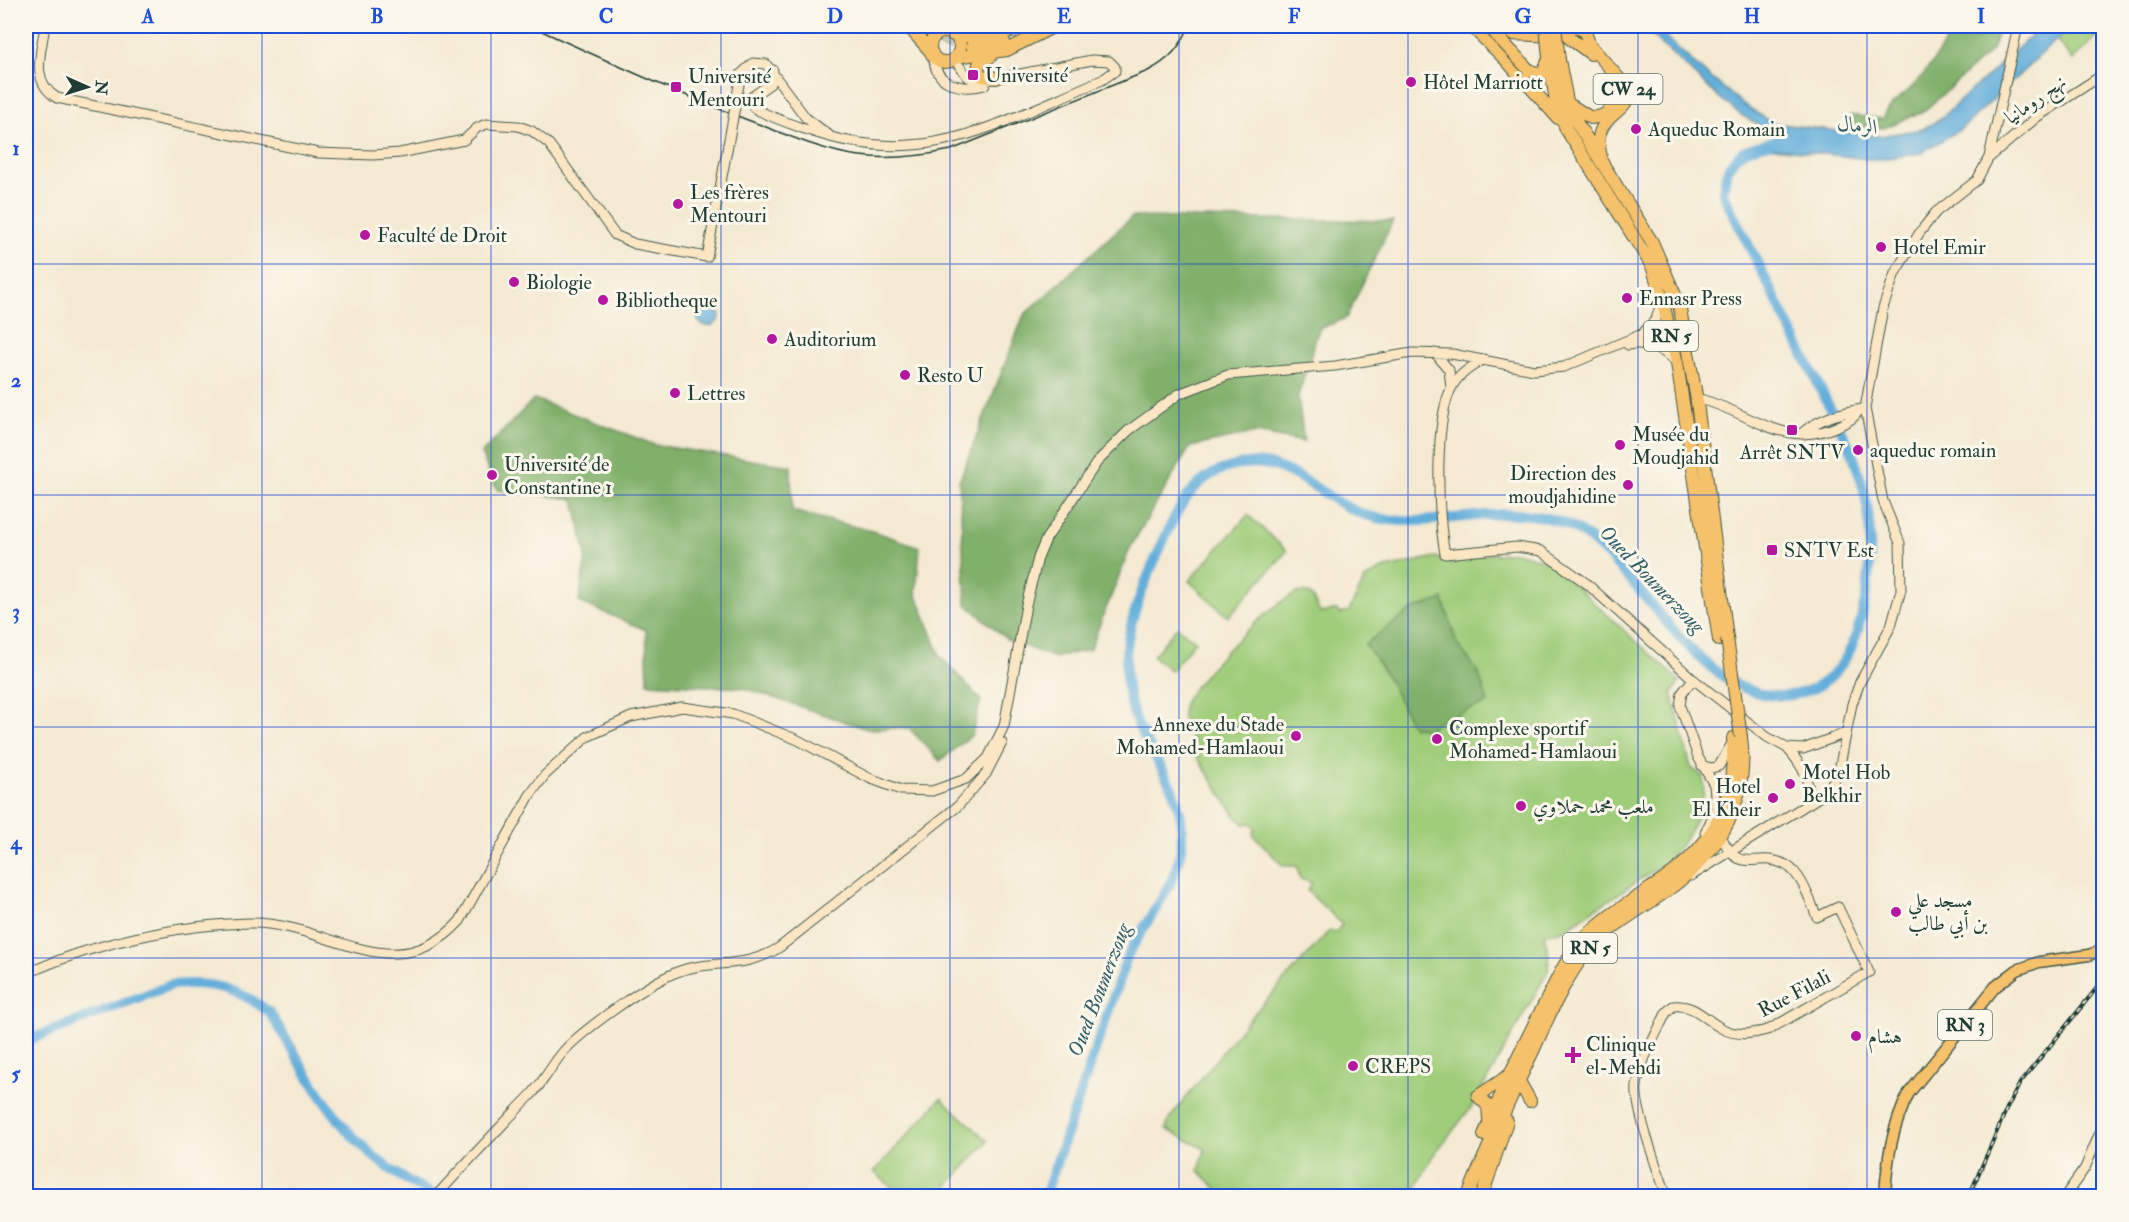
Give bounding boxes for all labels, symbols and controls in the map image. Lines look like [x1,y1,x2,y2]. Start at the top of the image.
text: A [141,4,155,29]
text: B [370,4,384,29]
text: C [599,4,613,29]
text: D [827,4,843,29]
text: E [1057,4,1072,29]
text: F [1288,4,1301,29]
text: G [1515,4,1532,29]
text: H [1744,4,1760,29]
text: I [1977,4,1985,29]
north arrow [57,57,117,117]
place label: Université [985,63,1069,88]
place label: Université Mentouri [688,64,772,112]
marker: Université [966,68,980,82]
street label: نهج رومانيا [2000,69,2074,134]
place label: Hôtel Marriott [1423,70,1544,95]
road number: CW 24 [1594,74,1662,104]
marker: Hôtel Marriott [1404,75,1418,89]
text: N [91,79,111,96]
marker: Université Mentouri [669,80,683,94]
water label: الرمال [1836,110,1880,141]
place label: Aqueduc Romain [1647,117,1785,142]
marker: Aqueduc Romain [1629,122,1643,136]
text: 1 [12,136,20,161]
place label: Les frères Mentouri [690,180,769,228]
marker: Les frères Mentouri [671,197,685,211]
place label: Faculté de Droit [377,223,508,248]
marker: Faculté de Droit [358,228,372,242]
place label: Hotel Emir [1893,235,1986,260]
marker: Hotel Emir [1874,240,1888,254]
place label: Biologie [526,270,592,295]
marker: Biologie [507,275,521,289]
place label: Ennasr Press [1639,286,1742,311]
place label: Bibliotheque [615,288,717,313]
marker: Ennasr Press [1620,291,1634,305]
marker: Bibliotheque [596,293,610,307]
road number: RN 5 [1644,321,1698,351]
place label: Auditorium [783,327,877,352]
marker: Auditorium [765,332,779,346]
place label: Resto U [917,363,984,388]
text: 2 [11,368,21,393]
marker: Resto U [898,368,912,382]
place label: Lettres [687,381,746,406]
marker: Lettres [668,386,682,400]
place label: Musée du Moudjahid [1632,422,1719,470]
marker: Arrêt SNTV [1785,423,1799,437]
marker: Musée du Moudjahid [1613,438,1627,452]
place label: aqueduc romain [1870,438,1996,463]
place label: Arrêt SNTV [1739,440,1845,465]
marker: aqueduc romain [1851,443,1865,457]
place label: Université de Constantine 1 [504,452,612,500]
place label: Direction des moudjahidine [1508,461,1616,509]
marker: Université de Constantine 1 [485,468,499,482]
marker: Direction des moudjahidine [1621,478,1635,492]
water label: Oued Boumerzoug [1593,519,1711,640]
place label: SNTV Est [1784,538,1875,563]
marker: SNTV Est [1765,543,1779,557]
text: 3 [12,599,20,624]
place label: Annexe du Stade Mohamed-Hamlaoui [1116,712,1284,760]
place label: Complexe sportif Mohamed-Hamlaoui [1449,716,1617,764]
marker: Annexe du Stade Mohamed-Hamlaoui [1289,729,1303,743]
marker: Complexe sportif Mohamed-Hamlaoui [1430,732,1444,746]
place label: Motel Hob Belkhir [1802,760,1891,808]
place label: Hotel El Kheir [1692,774,1762,822]
marker: Motel Hob Belkhir [1783,777,1797,791]
marker: Hotel El Kheir [1766,791,1780,805]
place label: ملعب محمد حملاوي [1533,794,1654,822]
marker: ملعب محمد حملاوي [1514,799,1528,813]
text: 4 [10,830,23,855]
place label: مسجد علي بن أبي طالب [1908,888,1988,939]
marker: مسجد علي بن أبي طالب [1889,905,1903,919]
water label: Oued Boumerzoug [1062,919,1138,1061]
road number: RN 5 [1563,933,1617,963]
street label: Rue Filali [1754,964,1835,1023]
road number: RN 3 [1938,1010,1992,1040]
place label: هشام [1868,1024,1902,1054]
marker: هشام [1849,1029,1863,1043]
place label: Clinique el-Mehdi [1586,1032,1661,1080]
marker: Clinique el-Mehdi [1564,1046,1582,1064]
place label: CREPS [1365,1054,1431,1079]
marker: CREPS [1346,1059,1360,1073]
text: 5 [12,1061,22,1086]

